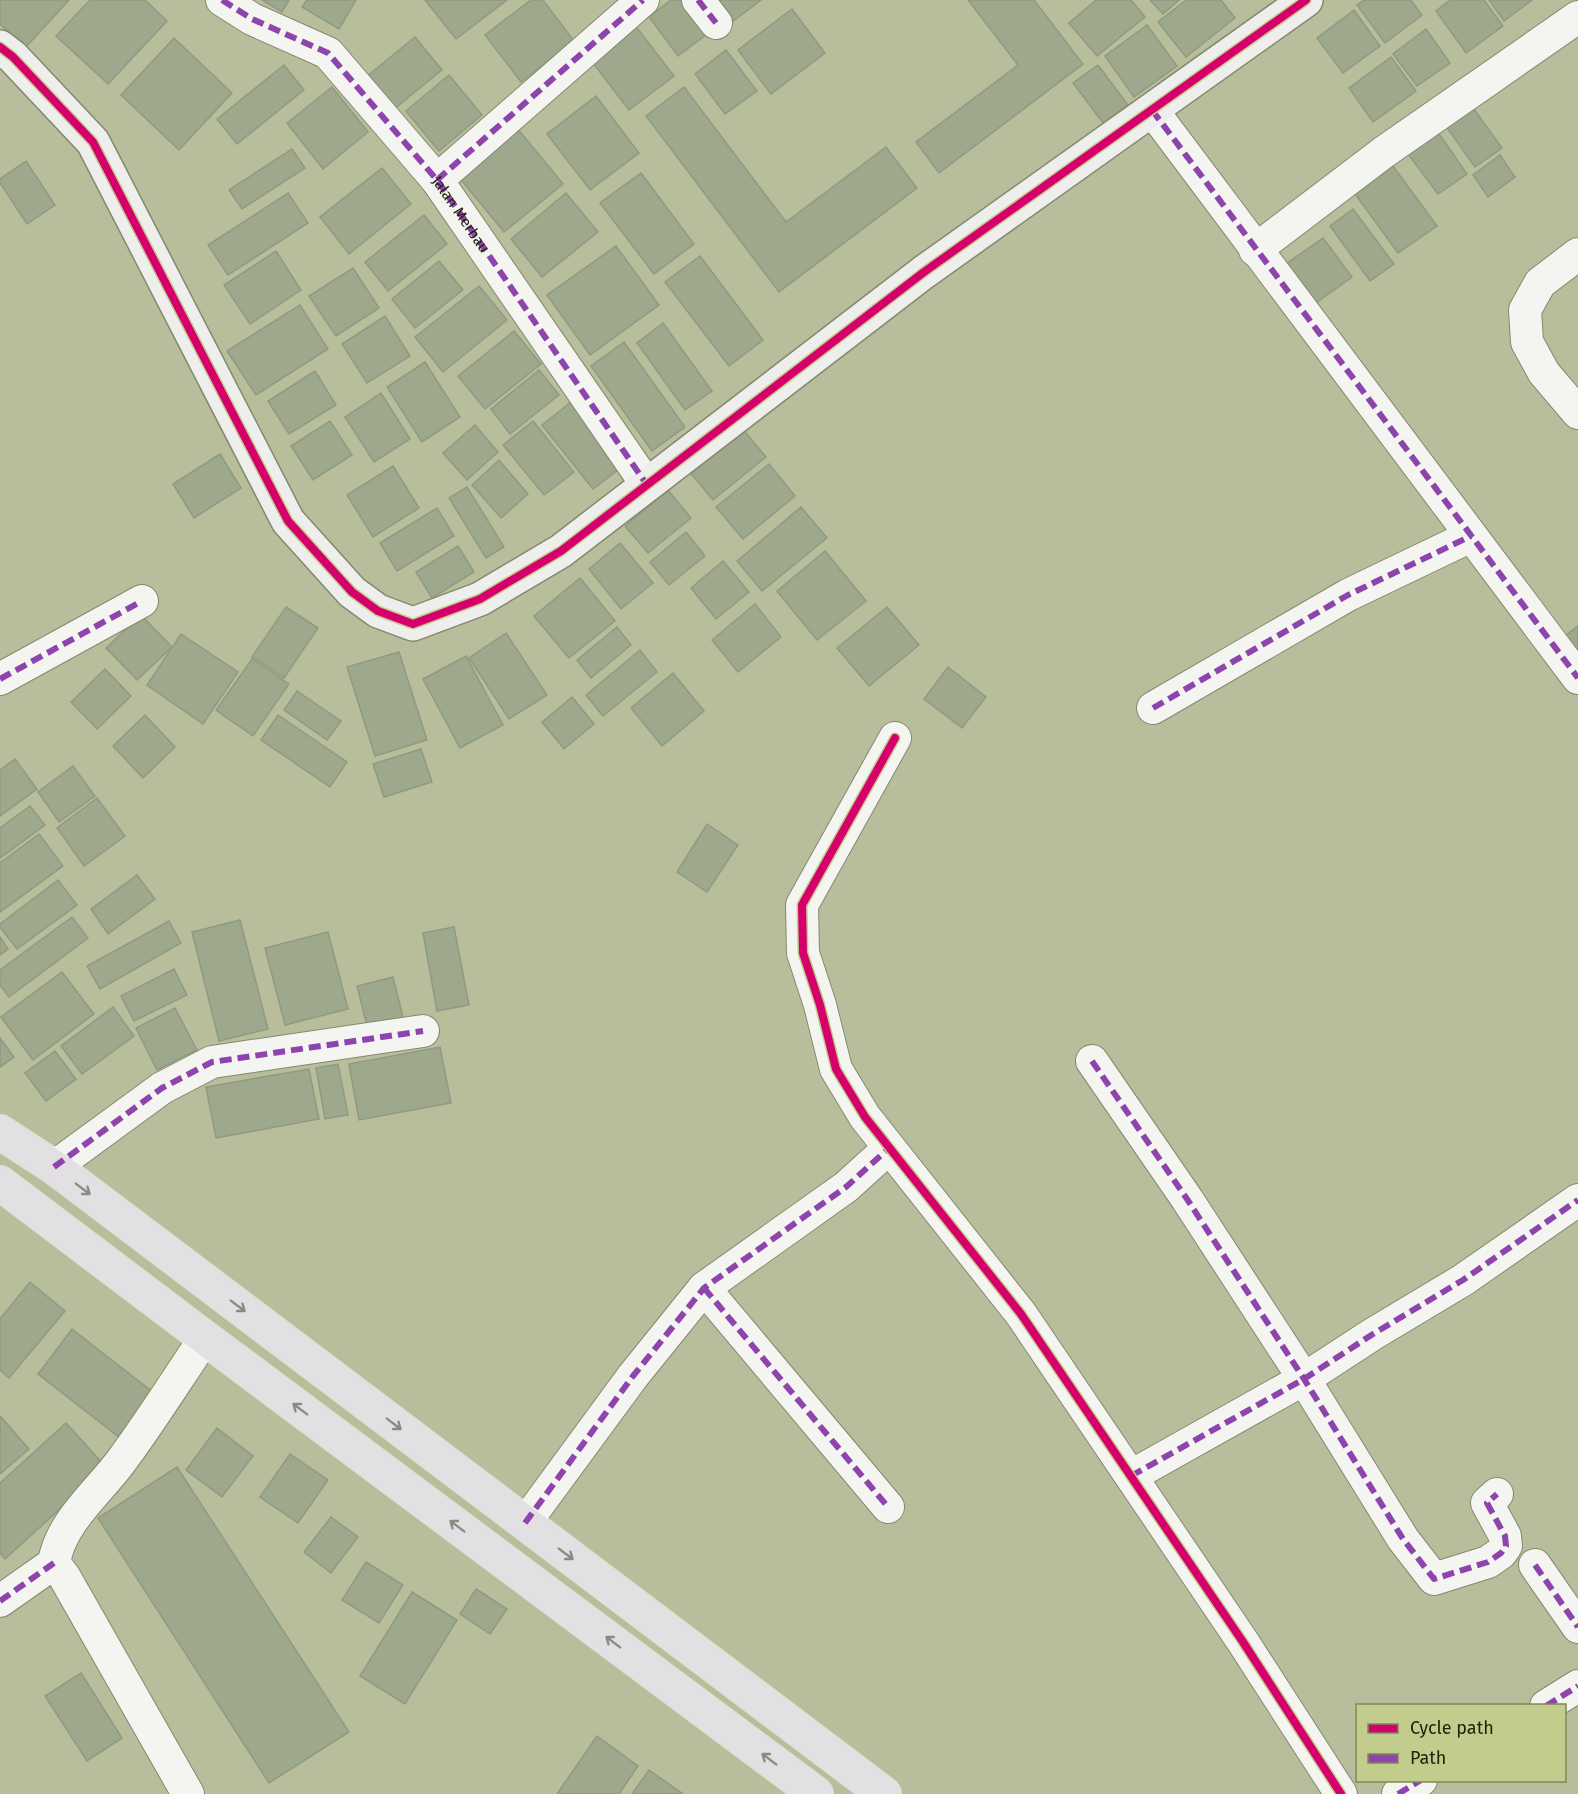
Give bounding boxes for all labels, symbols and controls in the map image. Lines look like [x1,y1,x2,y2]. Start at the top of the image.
street label: Jalan Merbau [428,172,493,256]
one-way arrow [74,1182,90,1195]
one-way arrow [230,1300,246,1313]
one-way arrow [293,1403,309,1416]
one-way arrow [385,1417,401,1430]
one-way arrow [449,1520,465,1532]
one-way arrow [558,1547,574,1560]
one-way arrow [605,1636,621,1649]
legend [1356,1704,1566,1782]
text: Cycle path [1410,1717,1494,1739]
text: Path [1410,1747,1446,1769]
one-way arrow [762,1753,778,1765]

